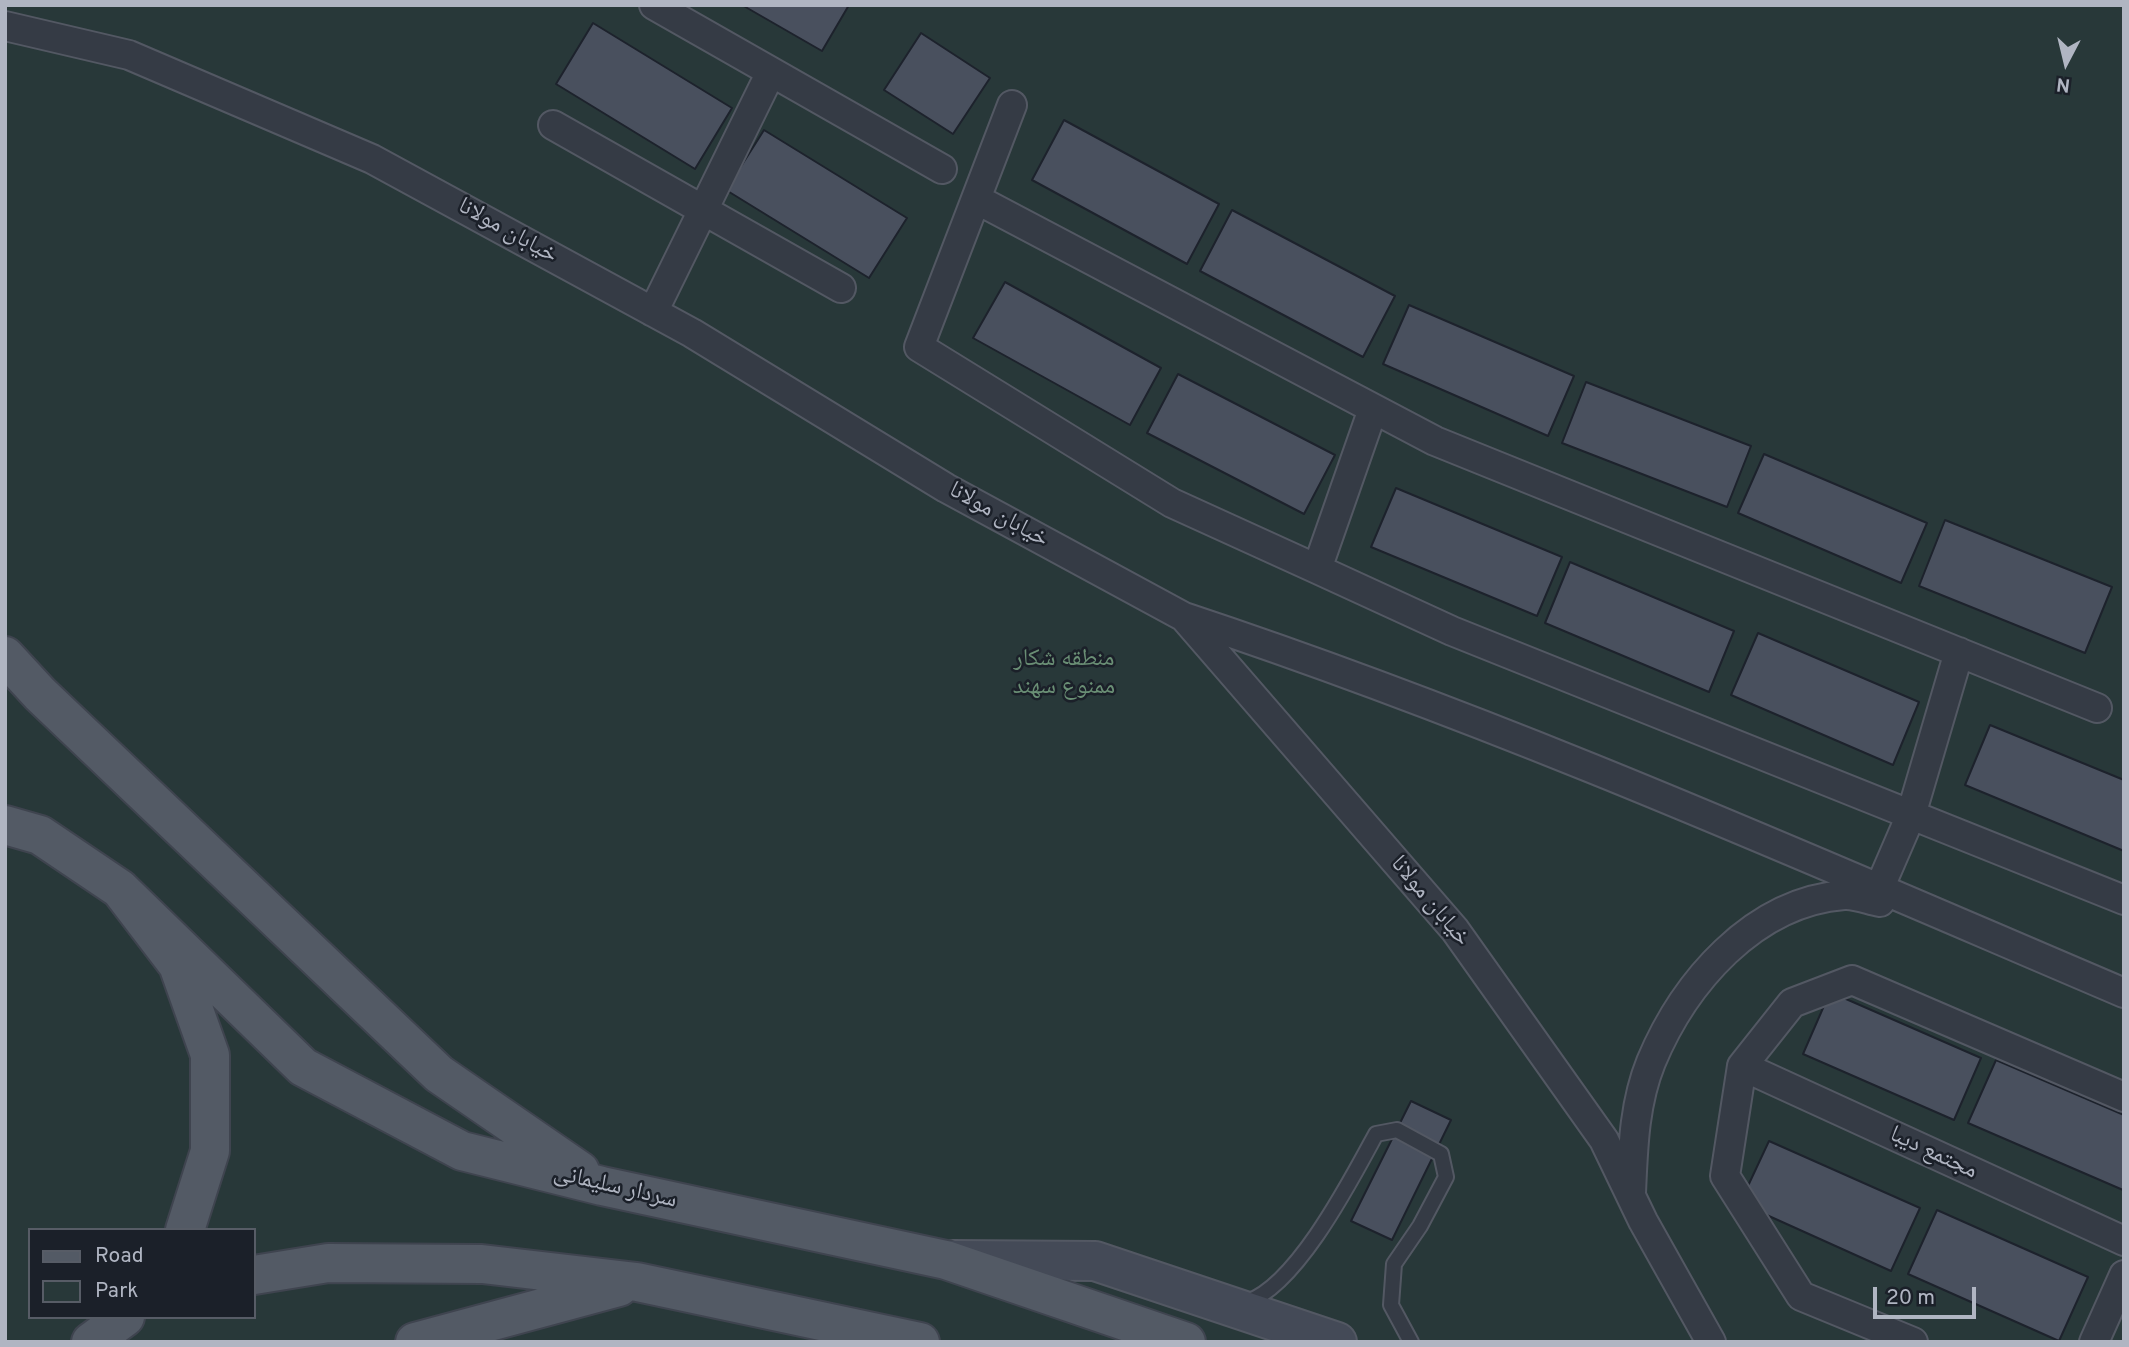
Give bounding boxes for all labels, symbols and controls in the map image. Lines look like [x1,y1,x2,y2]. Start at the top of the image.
north arrow [2031,28,2101,98]
text: N [2055,71,2072,97]
street label: خیابان مولانا [452,193,562,271]
street label: خیابان مولانا [943,477,1053,555]
park label: منطقه شکار ممنوع سهند [1013,646,1115,702]
street label: خیابان مولانا [1383,851,1475,953]
street label: مجتمع دیبا [1884,1121,1982,1187]
street label: سردار سلیمانی [551,1160,679,1216]
legend [28,1228,256,1319]
text: Road [95,1243,144,1270]
scale bar [1877,1274,1980,1318]
text: Park [95,1278,138,1305]
text: 20 m [1886,1285,1935,1312]

